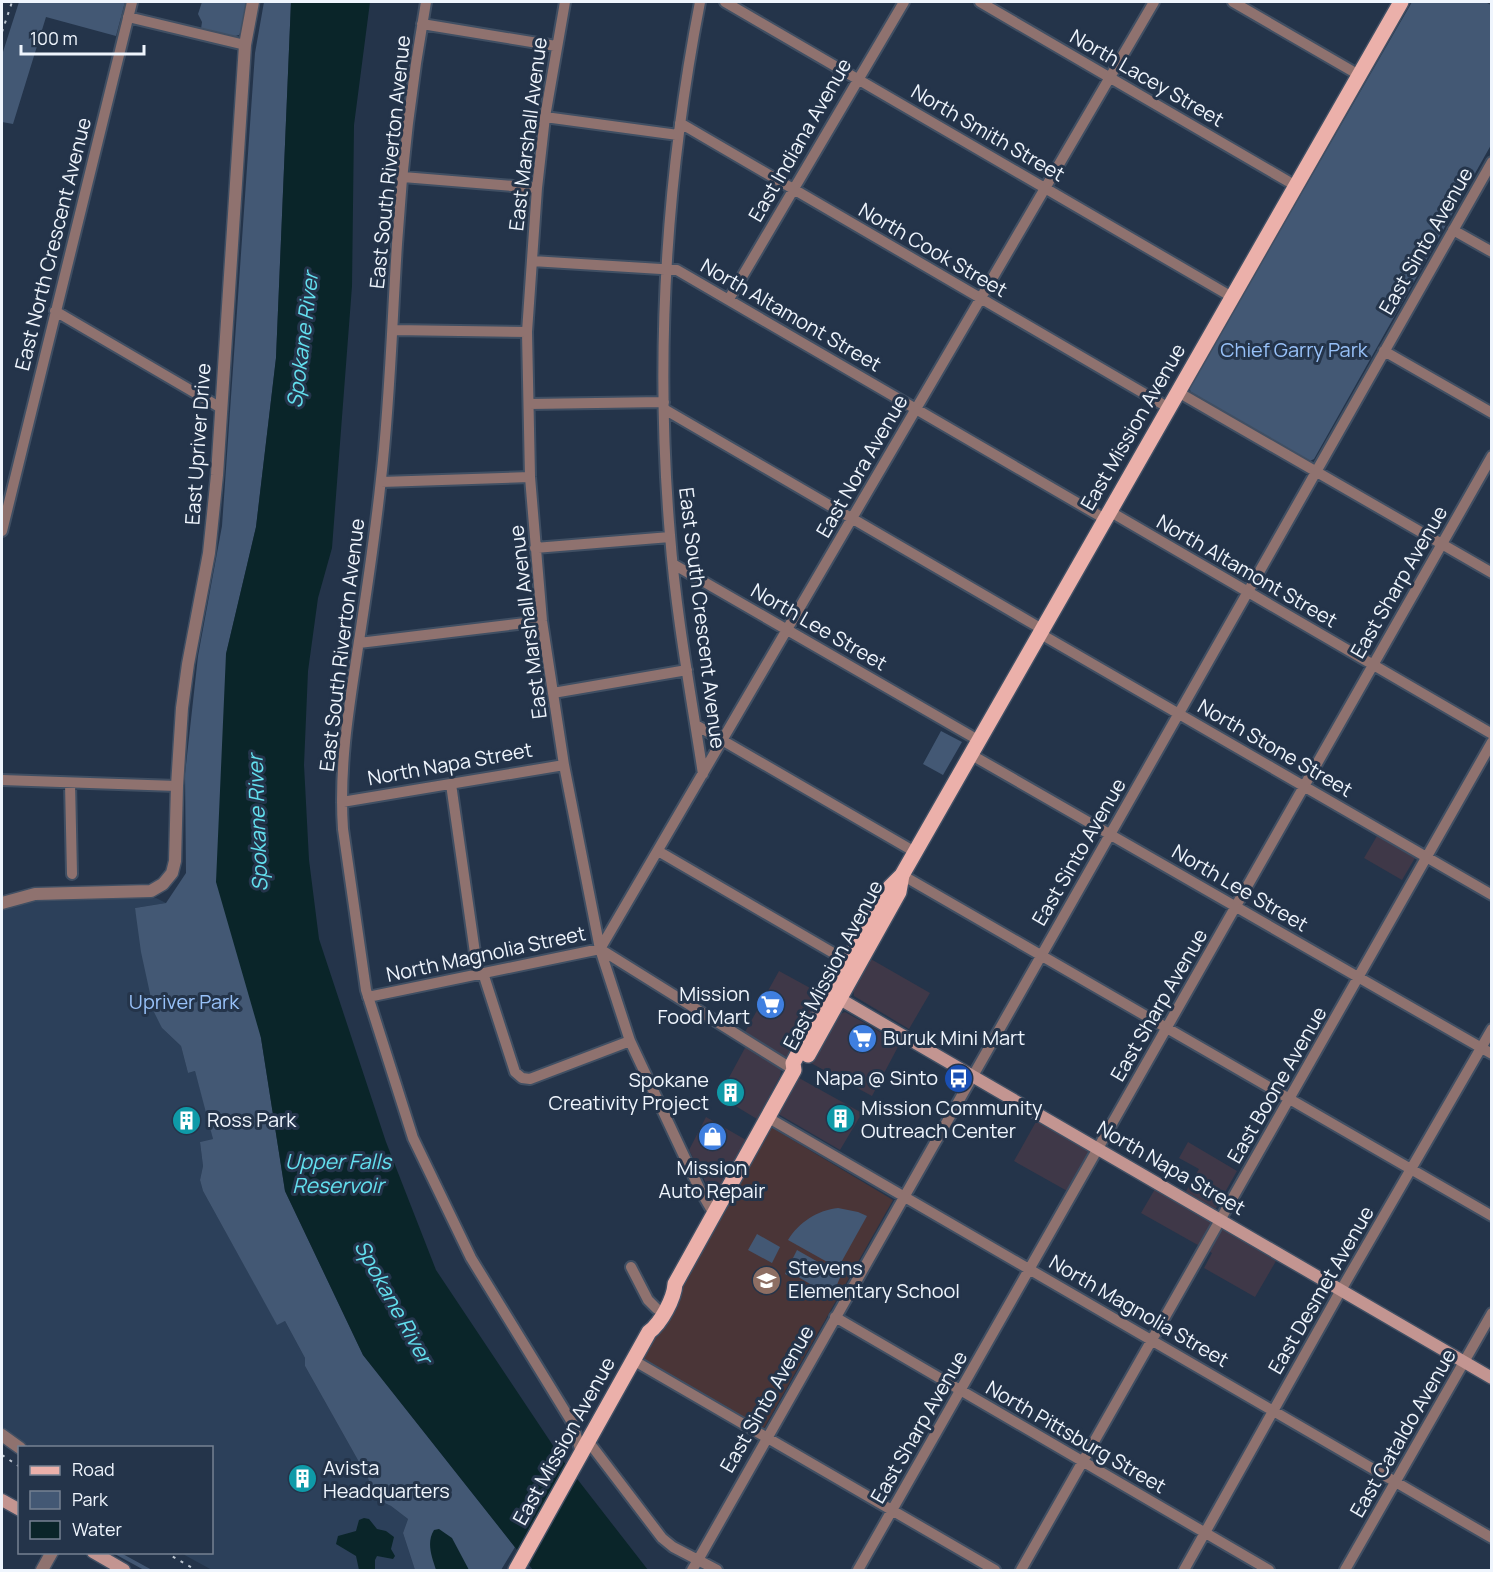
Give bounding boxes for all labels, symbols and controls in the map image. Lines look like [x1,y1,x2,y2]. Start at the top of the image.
scale bar [21,18,144,56]
street label: North Lacey Street [1065,23,1229,133]
text: 100 m [30,26,78,50]
street label: East South Riverton Avenue [363,34,416,290]
street label: East Marshall Avenue [502,35,553,232]
street label: East Indiana Avenue [742,53,857,226]
street label: North Smith Street [906,78,1070,188]
street label: East North Crescent Avenue [8,115,97,373]
street label: East Sinto Avenue [1372,162,1479,319]
street label: North Cook Street [854,196,1012,303]
street label: North Altamont Street [696,252,887,377]
water label: Spokane River [280,268,325,410]
park label: Chief Garry Park [1220,336,1369,363]
street label: East Mission Avenue [1074,338,1191,515]
street label: East Upriver Drive [178,362,217,526]
street label: East Nora Avenue [810,389,913,542]
street label: East South Crescent Avenue [673,486,732,750]
street label: East Sharp Avenue [1344,501,1453,663]
street label: North Altamont Street [1152,508,1343,633]
street label: East South Riverton Avenue [313,517,370,773]
street label: East Marshall Avenue [502,524,553,721]
street label: North Lee Street [746,577,892,676]
street label: North Stone Street [1193,692,1358,803]
street label: North Napa Street [365,736,535,791]
water label: Spokane River [241,752,273,892]
street label: East Sinto Avenue [1025,773,1132,930]
street label: North Lee Street [1167,838,1313,937]
street label: East Mission Avenue [776,875,889,1054]
street label: North Magnolia Street [384,919,588,988]
street label: East Sharp Avenue [1104,924,1213,1086]
place label: Mission Food Mart [658,980,750,1030]
park label: Upriver Park [129,988,240,1015]
supermarket icon: Mission Food Mart [755,989,787,1021]
street label: East Boone Avenue [1221,1001,1332,1168]
supermarket icon: Buruk Mini Mart [846,1022,878,1054]
place label: Buruk Mini Mart [883,1024,1025,1051]
bus stop icon: Napa @ Sinto [943,1062,975,1094]
place label: Napa @ Sinto [816,1064,938,1091]
place label: Spokane Creativity Project [549,1066,709,1116]
building icon: Spokane Creativity Project [714,1076,746,1108]
place label: Mission Community Outreach Center [861,1094,1043,1144]
building icon: Mission Community Outreach Center [824,1103,856,1135]
building icon: Ross Park [170,1104,202,1136]
place label: Ross Park [207,1106,297,1133]
street label: North Napa Street [1092,1114,1250,1221]
shop icon: Mission Auto Repair [696,1121,728,1153]
water label: Upper Falls Reservoir [285,1147,393,1199]
place label: Mission Auto Repair [659,1154,765,1204]
street label: East Desmet Avenue [1261,1201,1380,1379]
water label: Spokane River [348,1235,441,1370]
street label: North Magnolia Street [1045,1248,1234,1373]
place label: Stevens Elementary School [788,1254,960,1304]
school or university icon: Stevens Elementary School [751,1264,783,1296]
street label: East Sinto Avenue [713,1320,820,1477]
street label: East Cataldo Avenue [1343,1344,1462,1522]
street label: East Sharp Avenue [864,1346,973,1508]
street label: East Mission Avenue [506,1352,621,1530]
street label: North Pittsburg Street [981,1374,1171,1499]
legend [18,1446,213,1554]
place label: Avista Headquarters [323,1454,450,1504]
text: Road [72,1457,115,1481]
building icon: Avista Headquarters [286,1463,318,1495]
text: Park [72,1487,109,1511]
text: Water [72,1517,122,1541]

